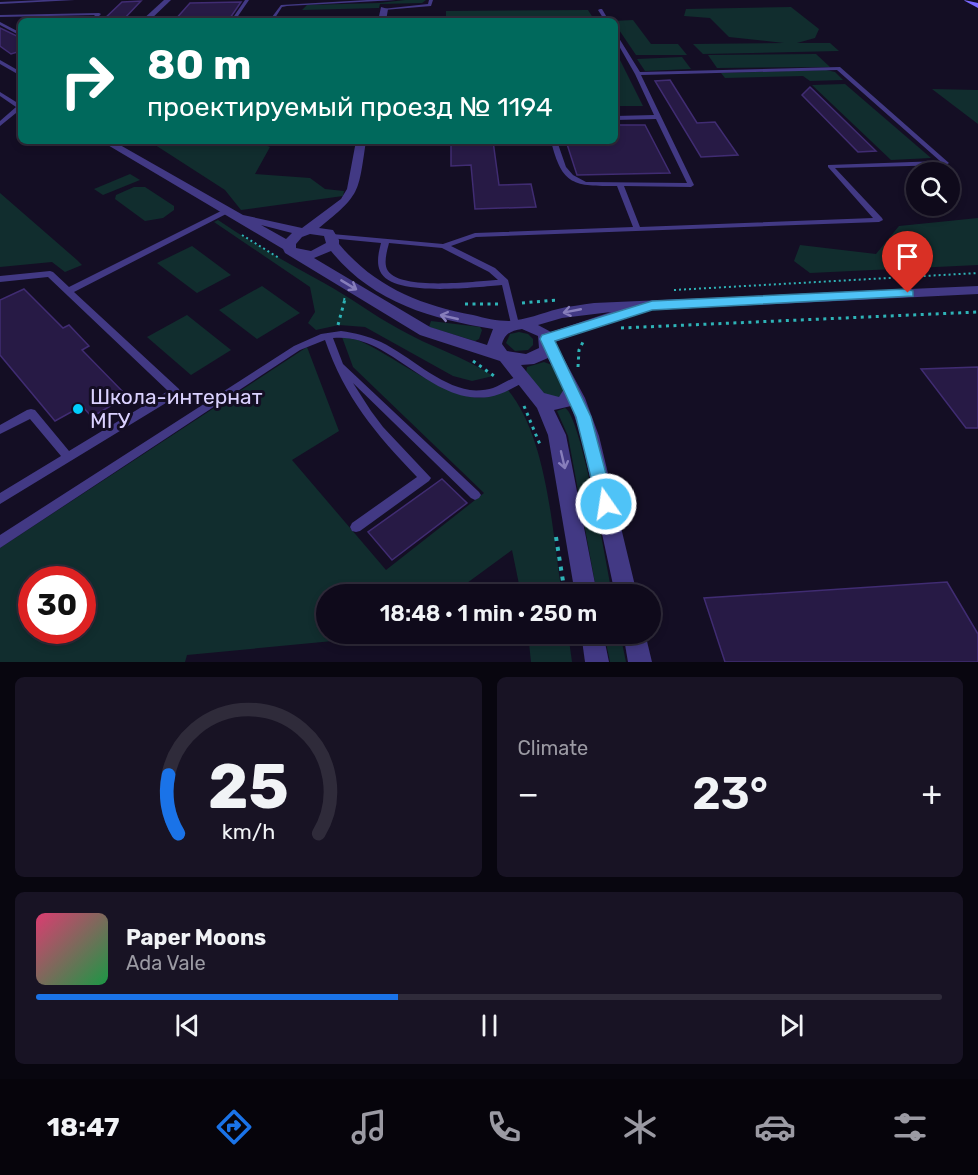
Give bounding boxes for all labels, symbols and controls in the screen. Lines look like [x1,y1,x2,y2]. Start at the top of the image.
text: 80 m [147,40,251,90]
icon: right [48,42,126,120]
text: проектируемый проезд № 1194 [147,91,553,123]
map controls [906,162,960,216]
button: search [906,162,960,216]
pin [882,231,933,293]
icon: arrive [891,240,924,273]
one-way arrow [340,280,357,292]
one-way arrow [563,306,583,317]
one-way arrow [440,310,459,322]
place label: Школа-интернат МГУ [90,384,263,433]
marker: Школа-интернат МГУ [71,402,85,416]
one-way arrow [557,450,569,469]
position arrow [574,472,638,536]
speed limit sign: 30 [18,566,96,644]
text: 18:48 · 1 min · 250 m [380,600,597,627]
text: Climate [518,736,588,760]
text: 25 [208,750,289,824]
text: 23° [692,767,768,820]
text: − [518,774,539,813]
text: + [921,774,942,813]
text: km/h [221,819,275,844]
text: Paper Moons [126,924,266,951]
text: Ada Vale [126,951,206,975]
icon: previous [171,1009,204,1042]
icon: pause [473,1009,506,1042]
icon: next [775,1009,808,1042]
icon: directions [213,1106,255,1148]
icon: music [348,1106,390,1148]
icon: phone [483,1106,525,1148]
icon: climate [619,1106,661,1148]
icon: car [754,1106,796,1148]
icon: filters [889,1106,931,1148]
text: 18:47 [47,1111,119,1143]

